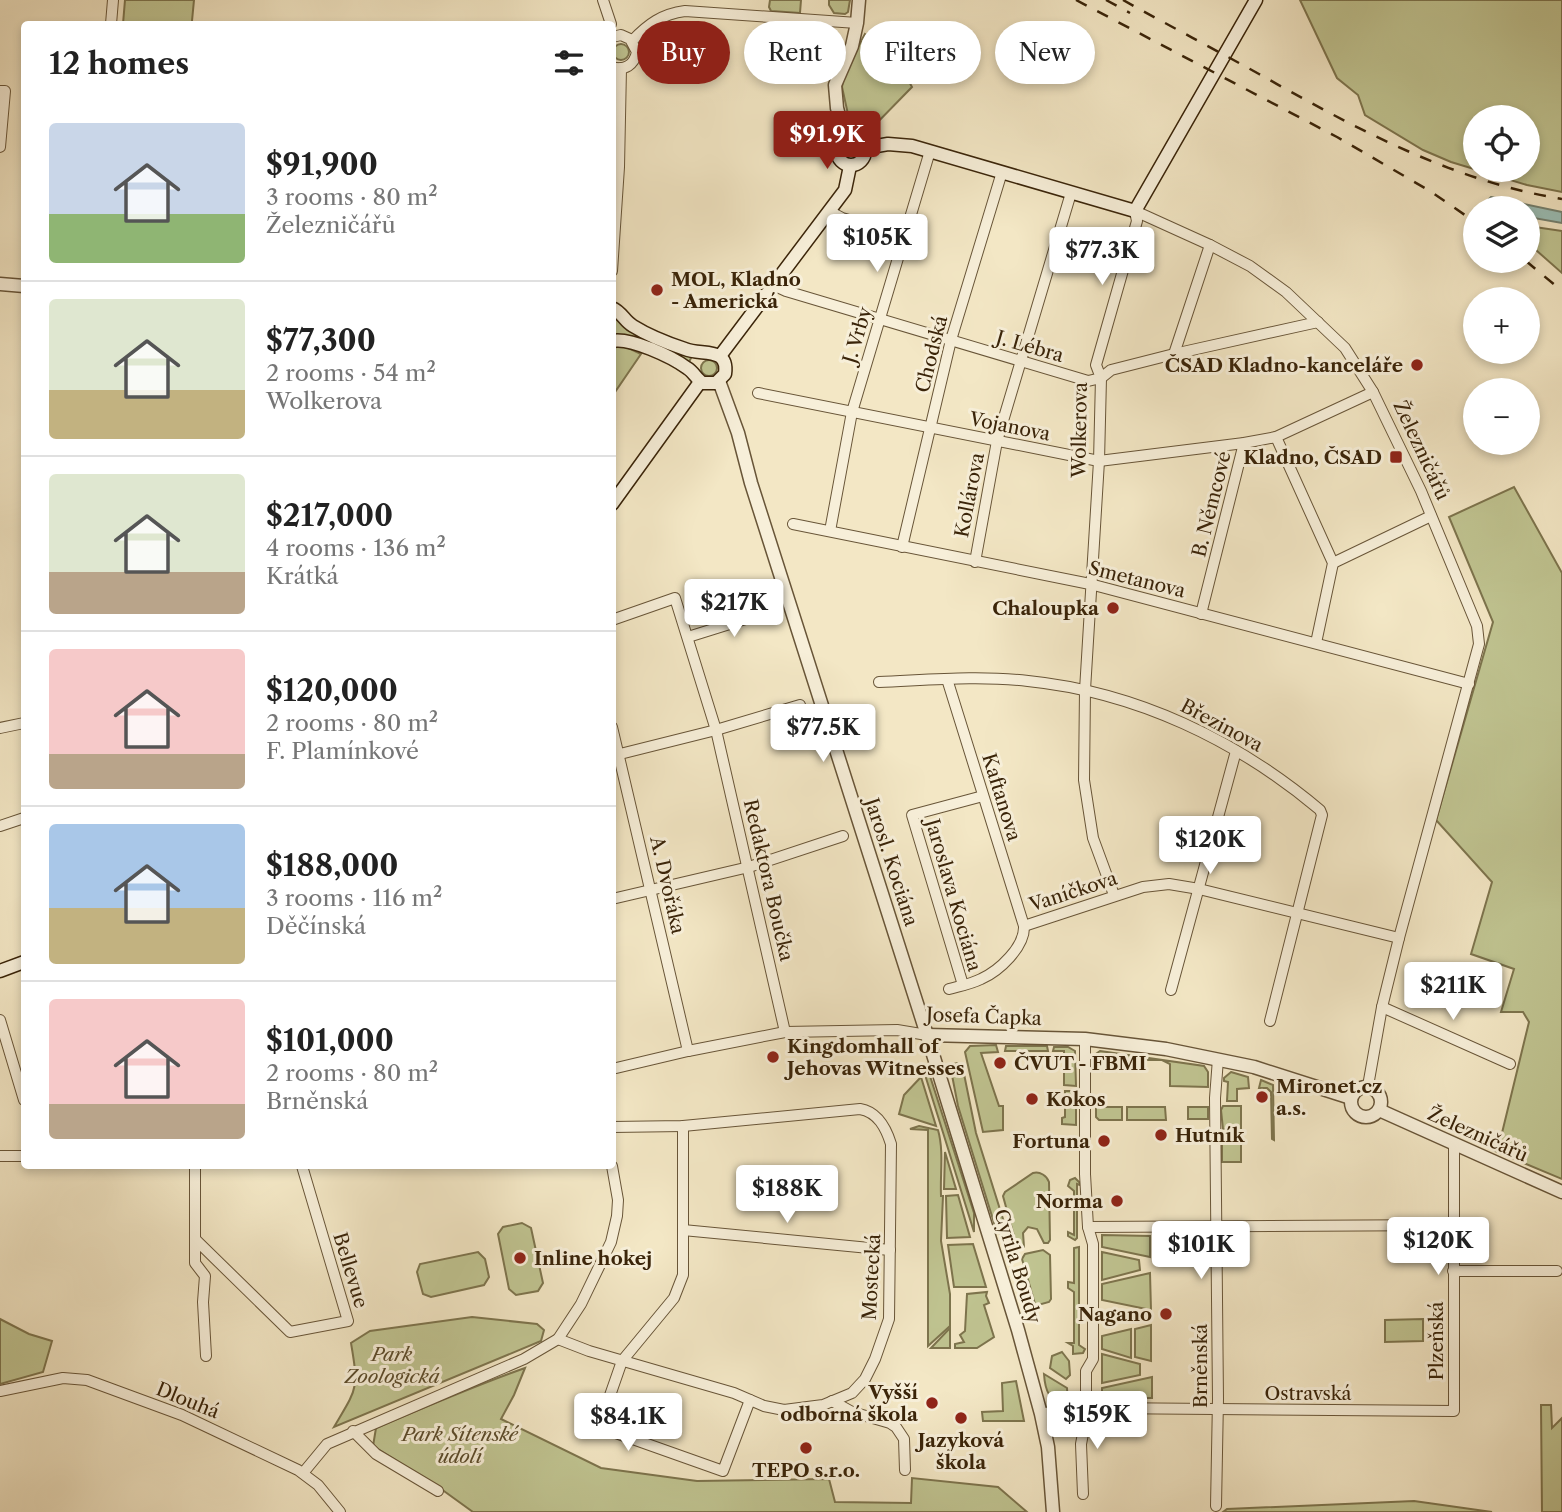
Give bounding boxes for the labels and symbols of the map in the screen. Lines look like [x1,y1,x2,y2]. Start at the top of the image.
pin: $91.9K [770,111,884,171]
pin: $105K [828,215,926,274]
pin: $77.3K [1045,228,1159,287]
place label: MOL, Kladno - Americká [671,268,801,313]
marker: MOL, Kladno - Americká [649,282,665,298]
street label: J. Vrby [837,304,877,369]
street label: Chodská [911,313,952,395]
street label: J. Lébra [991,325,1066,367]
place label: ČSAD Kladno-kanceláře [1165,353,1403,377]
marker: ČSAD Kladno-kanceláře [1409,357,1425,373]
street label: Wolkerova [1067,382,1092,479]
street label: Železničářů [1388,396,1456,504]
street label: Vojanova [967,407,1052,446]
place label: Kladno, ČSAD [1243,445,1382,469]
street label: B. Němcové [1187,449,1236,559]
marker: Kladno, ČSAD [1388,449,1404,465]
street label: Kollárova [950,451,989,539]
street label: Smetanova [1086,556,1188,603]
pin: $217K [685,580,783,639]
place label: Chaloupka [992,597,1100,620]
marker: Chaloupka [1105,600,1121,616]
street label: Březinova [1177,694,1267,757]
pin: $77.5K [766,704,880,764]
street label: Kaftanova [977,750,1026,844]
street label: Jarosl. Kociána [859,792,923,929]
street label: Redaktora Boučka [739,797,798,963]
street label: Jaroslava Kociána [920,813,986,974]
pin: $120K [1161,816,1259,876]
street label: A. Dvořáka [645,833,690,936]
street label: Vaníčkova [1025,866,1120,917]
pin: $211K [1404,962,1502,1022]
street label: Josefa Čapka [923,1002,1042,1030]
place label: Kingdomhall of Jehovas Witnesses [784,1035,965,1080]
marker: Kingdomhall of Jehovas Witnesses [765,1049,781,1065]
place label: ČVUT - FBMI [1014,1051,1147,1075]
marker: ČVUT - FBMI [992,1055,1008,1071]
place label: Mironet.cz a.s. [1276,1075,1383,1120]
place label: Kokos [1046,1088,1106,1111]
marker: Mironet.cz a.s. [1254,1089,1270,1105]
marker: Kokos [1024,1091,1040,1107]
street label: Železničářů [1424,1101,1532,1167]
place label: Hutník [1175,1124,1245,1147]
marker: Hutník [1153,1127,1169,1143]
place label: Fortuna [1012,1130,1091,1153]
marker: Fortuna [1096,1133,1112,1149]
pin: $188K [738,1166,836,1225]
place label: Norma [1036,1190,1104,1213]
marker: Norma [1109,1193,1125,1209]
street label: Cyrila Boudy [989,1206,1046,1326]
pin: $120K [1389,1218,1487,1277]
pin: $101K [1152,1222,1250,1281]
street label: Bellevue [328,1229,373,1311]
street label: Mostecká [858,1233,885,1321]
place label: Inline hokej [534,1247,652,1270]
marker: Inline hokej [512,1250,528,1266]
street label: Plzeňská [1425,1301,1448,1381]
place label: Nagano [1078,1303,1152,1326]
marker: Nagano [1158,1306,1174,1322]
street label: Brněnská [1189,1324,1212,1408]
park label: Park Zoologická [343,1343,440,1388]
street label: Dlouhá [153,1377,223,1424]
place label: Vyšší odborná škola [780,1381,919,1426]
street label: Ostravská [1265,1382,1351,1405]
pin: $159K [1048,1392,1146,1451]
pin: $84.1K [571,1394,685,1453]
marker: Vyšší odborná škola [924,1395,940,1411]
marker: Jazyková škola [953,1410,969,1426]
park label: Park Sítenské údolí [400,1423,520,1468]
place label: Jazyková škola [915,1429,1005,1474]
marker: TEPO s.r.o. [798,1440,814,1456]
place label: TEPO s.r.o. [752,1459,860,1482]

